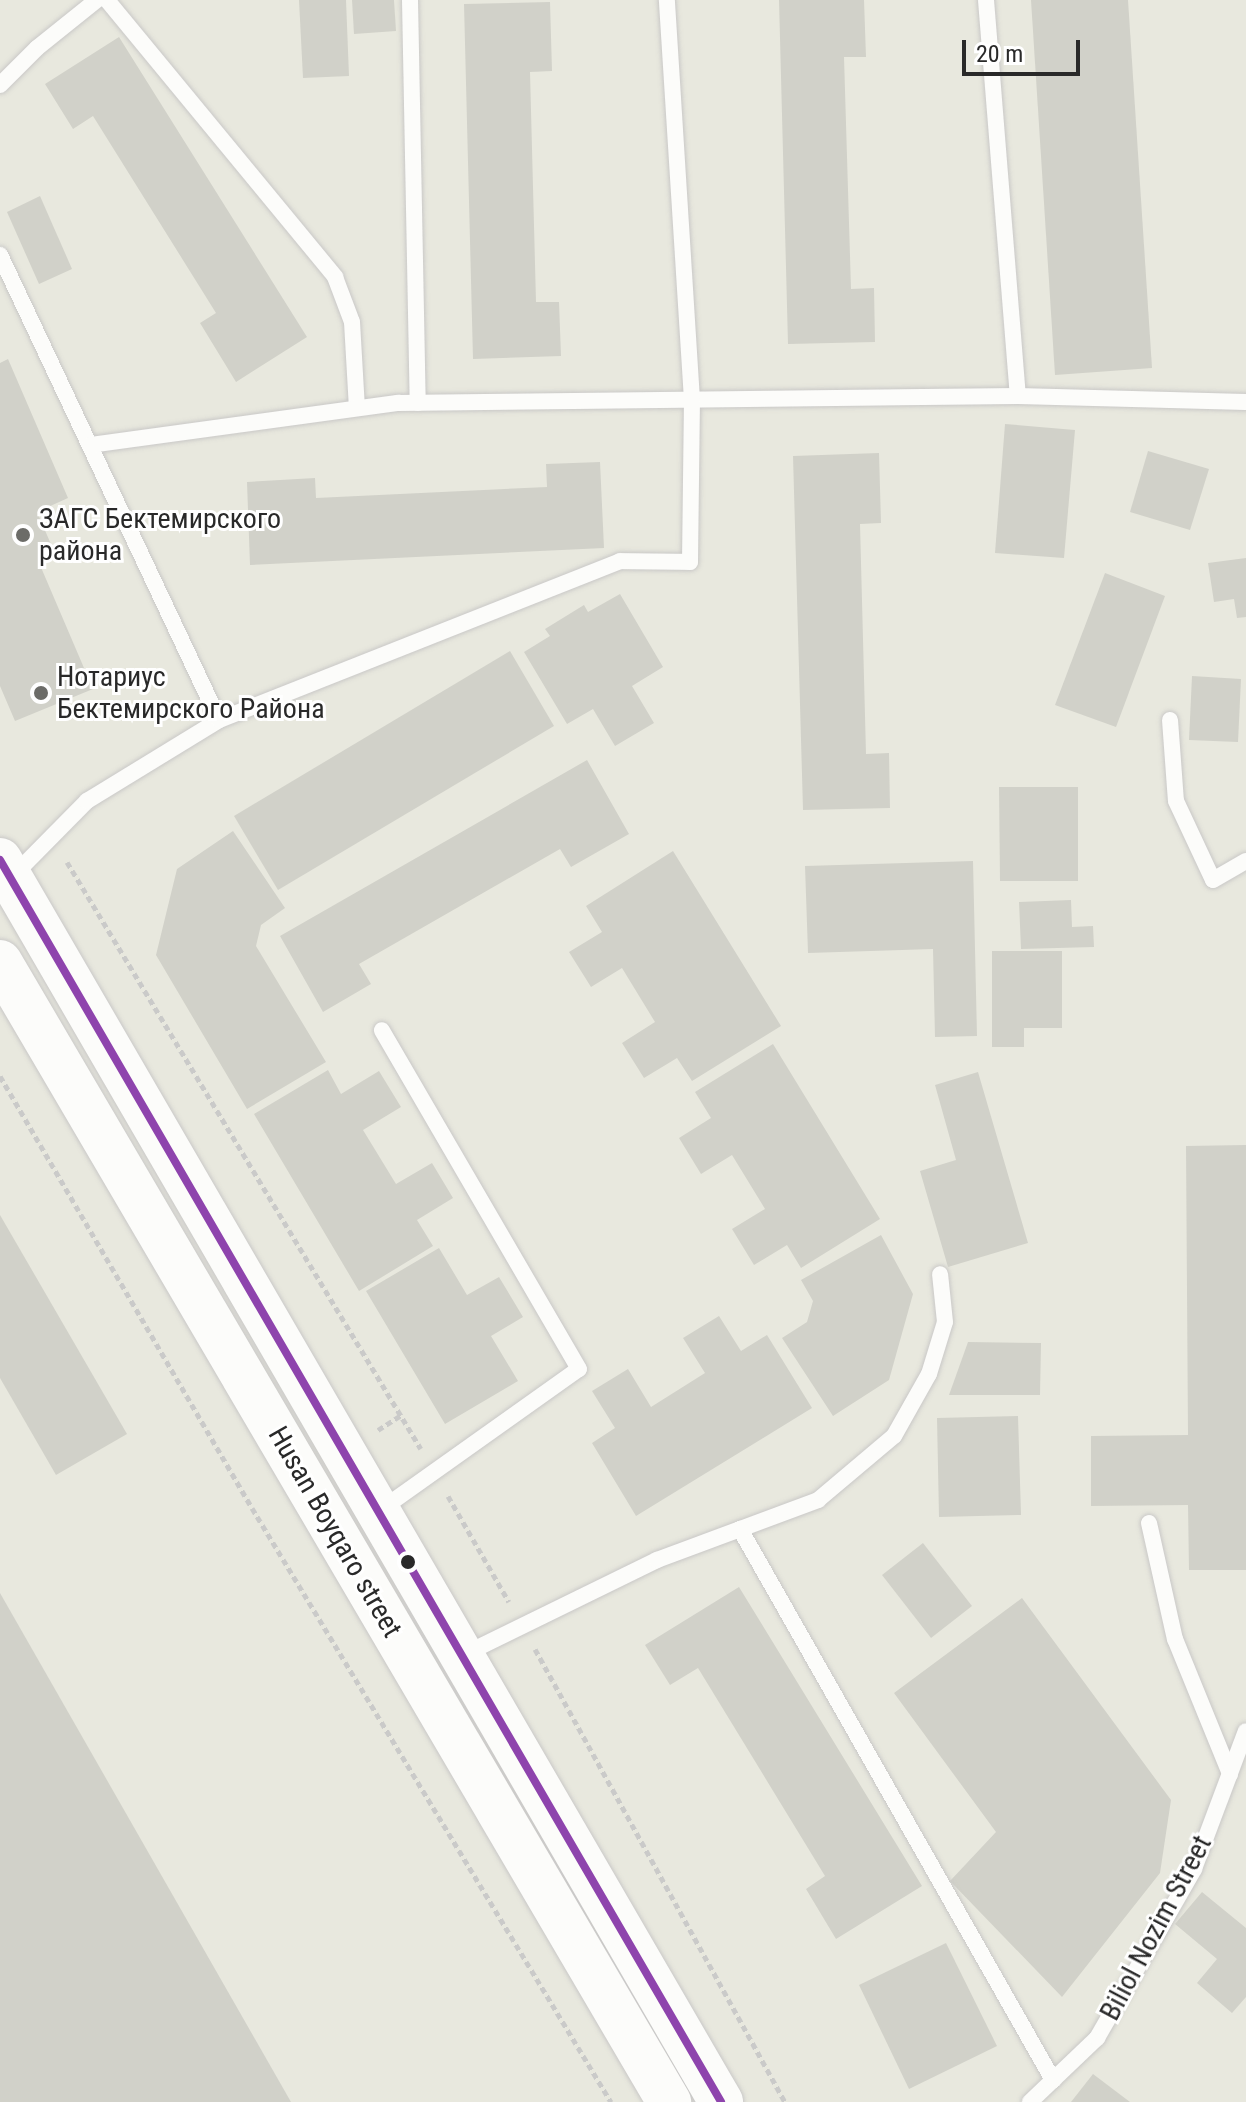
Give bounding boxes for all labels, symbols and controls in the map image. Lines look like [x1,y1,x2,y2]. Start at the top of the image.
scale bar [966,24,1084,74]
text: 20 m [976,40,1023,68]
place label: ЗАГС Бектемирского района [39,502,281,568]
marker: ЗАГС Бектемирского района [14,526,32,544]
place label: Нотариус Бектемирского Района [57,660,325,726]
marker: Нотариус Бектемирского Района [32,684,50,702]
street label: Husan Boyqaro street [261,1421,409,1643]
unlabelled marker [400,1554,416,1570]
street label: Biliol Nozim Street [1093,1830,1219,2026]

